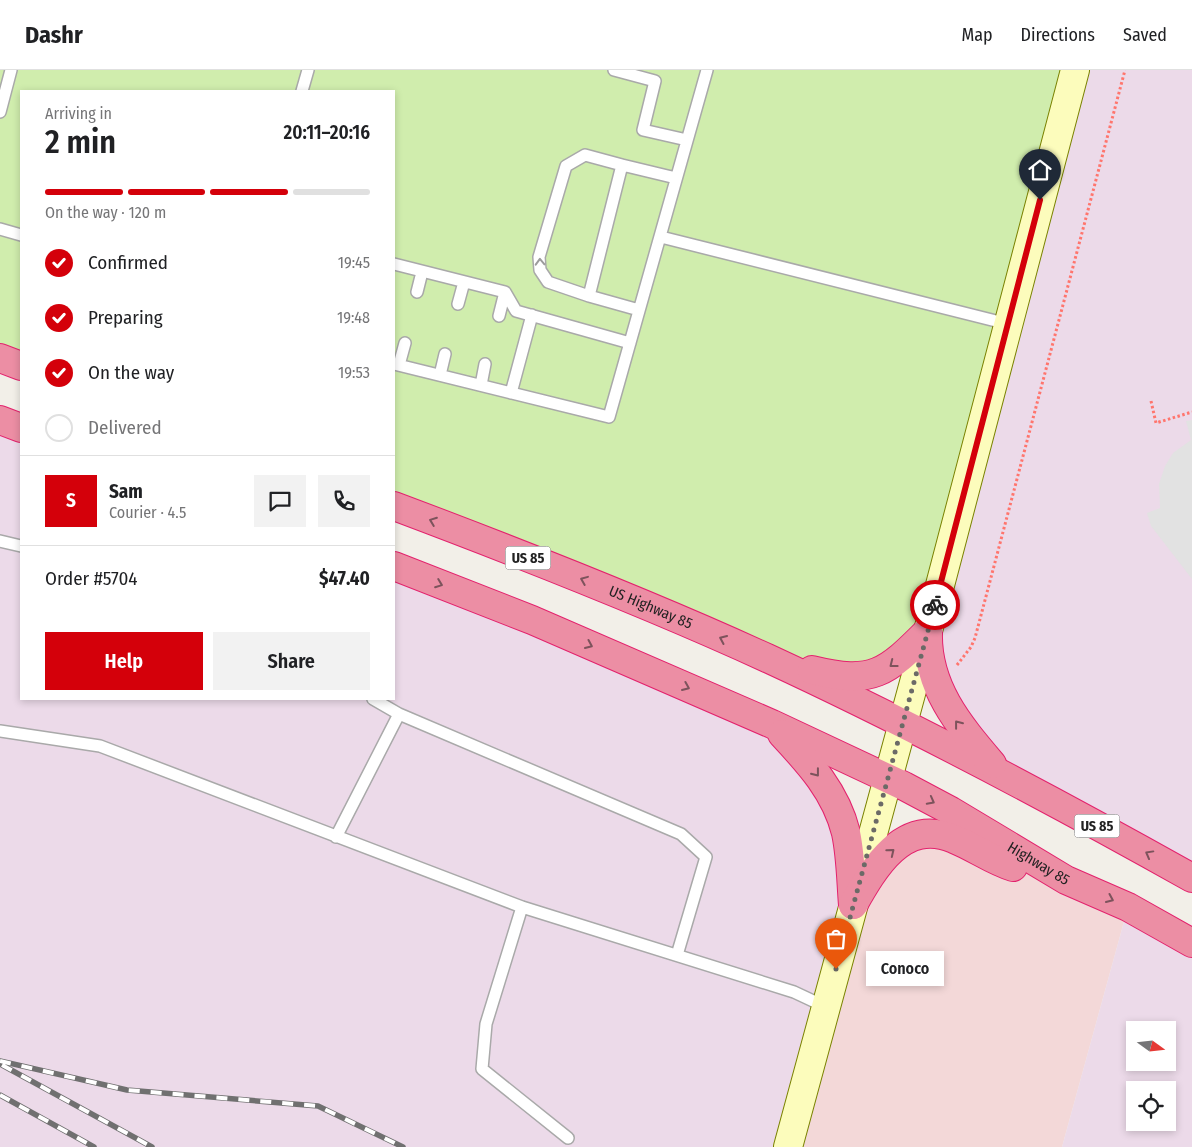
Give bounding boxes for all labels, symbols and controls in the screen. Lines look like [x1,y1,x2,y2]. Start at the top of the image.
text: Dashr [25,21,83,49]
text: Map [961,24,993,46]
text: Directions [1021,24,1095,46]
text: Saved [1123,24,1167,46]
text: Arriving in [45,104,112,123]
text: 20:11–20:16 [284,121,370,144]
text: 2 min [45,123,116,161]
pin [1019,149,1061,200]
icon: home [1026,156,1054,184]
text: On the way · 120 m [45,203,166,222]
icon: check [45,249,73,277]
text: Confirmed [88,251,168,274]
text: 19:45 [338,253,370,272]
one-way arrow [535,258,545,266]
icon: check [45,304,73,332]
text: Preparing [88,306,163,329]
text: 19:48 [337,308,370,327]
icon: check [45,359,73,387]
text: On the way [88,361,174,384]
text: 19:53 [338,363,370,382]
text: Delivered [88,416,162,439]
button: chat [254,475,306,527]
button: phone [318,475,370,527]
text: Sam [109,480,143,503]
text: S [66,489,76,512]
text: Courier · 4.5 [109,503,186,522]
one-way arrow [429,516,437,526]
road number: US 85 [506,546,550,569]
text: Order #5704 [45,567,138,590]
text: $47.40 [319,567,370,590]
one-way arrow [580,576,589,586]
one-way arrow [434,577,443,588]
courier [910,580,960,630]
street label: US Highway 85 [606,582,695,633]
icon: bike [921,591,949,619]
button: Help [45,632,203,690]
button: Share [213,632,370,690]
one-way arrow [719,634,728,645]
one-way arrow [584,639,593,650]
one-way arrow [890,659,899,667]
one-way arrow [681,681,690,692]
one-way arrow [956,721,964,730]
one-way arrow [811,767,819,776]
one-way arrow [926,794,935,804]
road number: US 85 [1074,814,1120,838]
street label: Highway 85 [1004,838,1073,889]
one-way arrow [885,849,894,857]
one-way arrow [1146,850,1155,860]
one-way arrow [1105,893,1114,904]
pin [815,918,857,969]
icon: bag [822,925,850,953]
callout: Conoco [866,952,944,986]
text: Conoco [881,959,929,978]
north arrow [1126,1021,1176,1071]
map controls [1126,1021,1176,1131]
button: locate [1126,1081,1176,1131]

